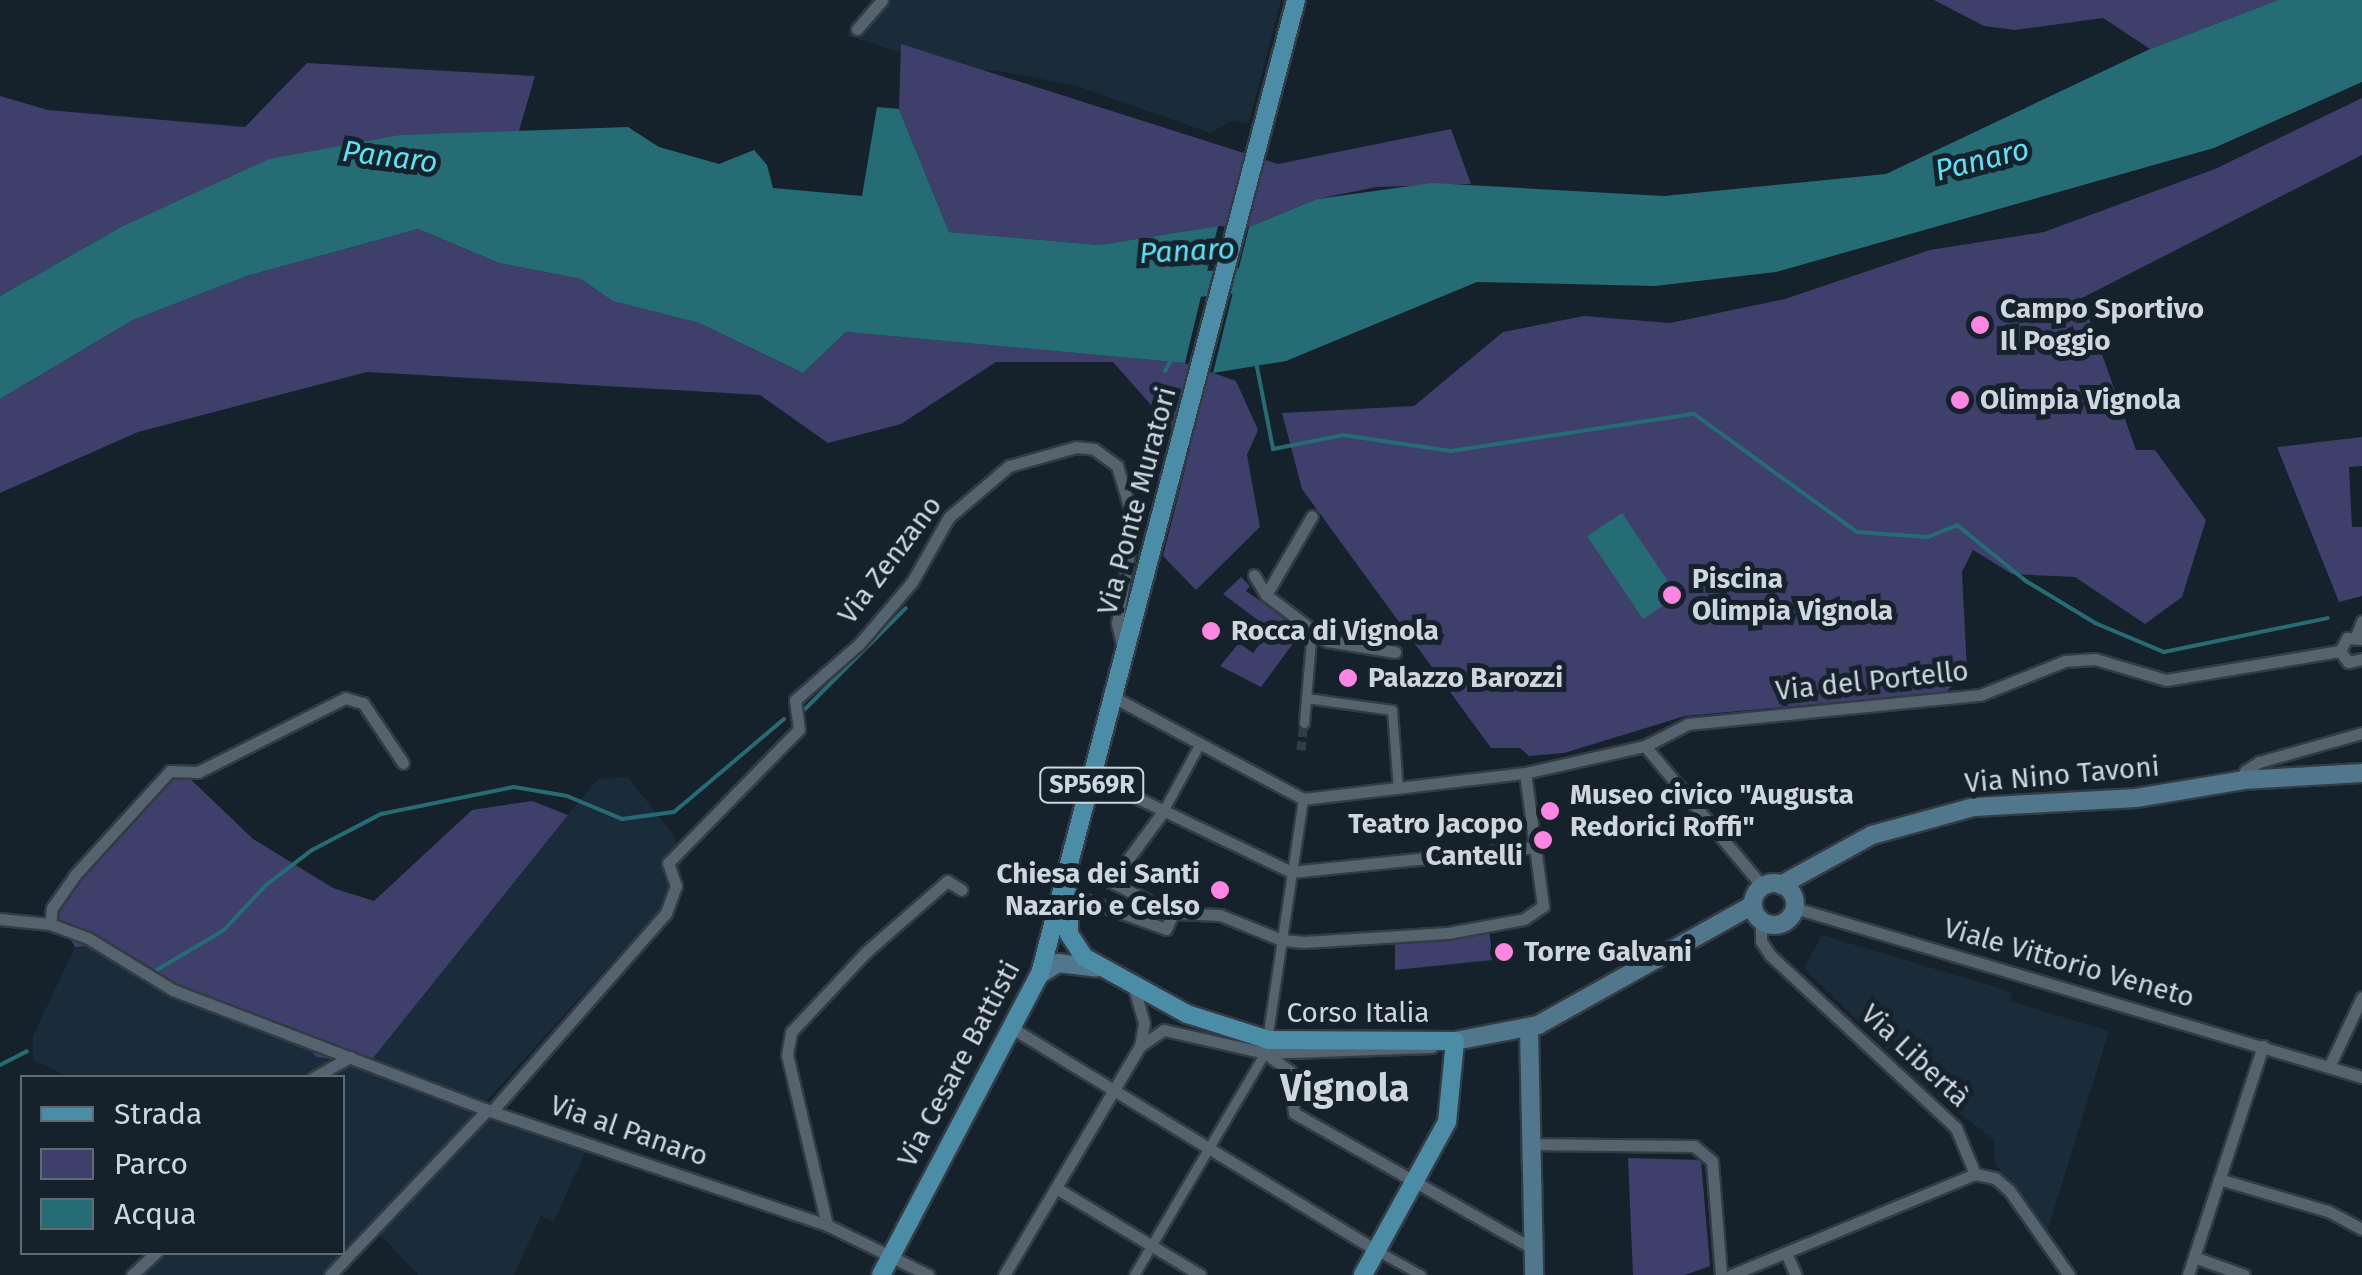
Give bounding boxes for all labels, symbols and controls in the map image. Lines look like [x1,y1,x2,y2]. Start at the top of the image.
water label: Panaro [1931,131,2033,189]
water label: Panaro [340,133,440,181]
water label: Panaro [1138,231,1236,271]
place label: Campo Sportivo Il Poggio [2000,292,2204,358]
marker: Campo Sportivo Il Poggio [1969,314,1991,336]
street label: Via Ponte Muratori [1090,383,1184,619]
place label: Olimpia Vignola [1980,383,2181,417]
marker: Olimpia Vignola [1949,389,1971,411]
street label: Via Zenzano [831,489,949,631]
place label: Piscina Olimpia Vignola [1692,562,1893,628]
marker: Piscina Olimpia Vignola [1661,584,1683,606]
place label: Rocca di Vignola [1231,614,1439,648]
marker: Rocca di Vignola [1200,620,1222,642]
street label: Via del Portello [1774,654,1970,708]
place label: Palazzo Barozzi [1368,661,1563,695]
marker: Palazzo Barozzi [1337,667,1359,689]
street label: Via Nino Tavoni [1963,750,2161,800]
road number: SP569R [1037,765,1147,805]
place label: Museo civico "Augusta Redorici Roffi" [1570,778,1854,844]
marker: Museo civico "Augusta Redorici Roffi" [1539,800,1561,822]
place label: Teatro Jacopo Cantelli [1348,807,1523,873]
marker: Teatro Jacopo Cantelli [1532,829,1554,851]
place label: Chiesa dei Santi Nazario e Celso [996,857,1200,923]
marker: Chiesa dei Santi Nazario e Celso [1209,879,1231,901]
street label: Viale Vittorio Veneto [1940,911,2198,1015]
place label: Torre Galvani [1524,935,1692,969]
marker: Torre Galvani [1493,941,1515,963]
street label: Via Cesare Battisti [891,955,1027,1173]
street label: Corso Italia [1286,996,1430,1030]
street label: Via Libertà [1854,997,1976,1115]
district label: Vignola [1280,1066,1410,1112]
legend [20,1075,345,1255]
street label: Via al Panaro [546,1088,712,1174]
text: Strada [114,1096,202,1132]
text: Parco [114,1146,188,1182]
text: Acqua [114,1196,197,1232]

